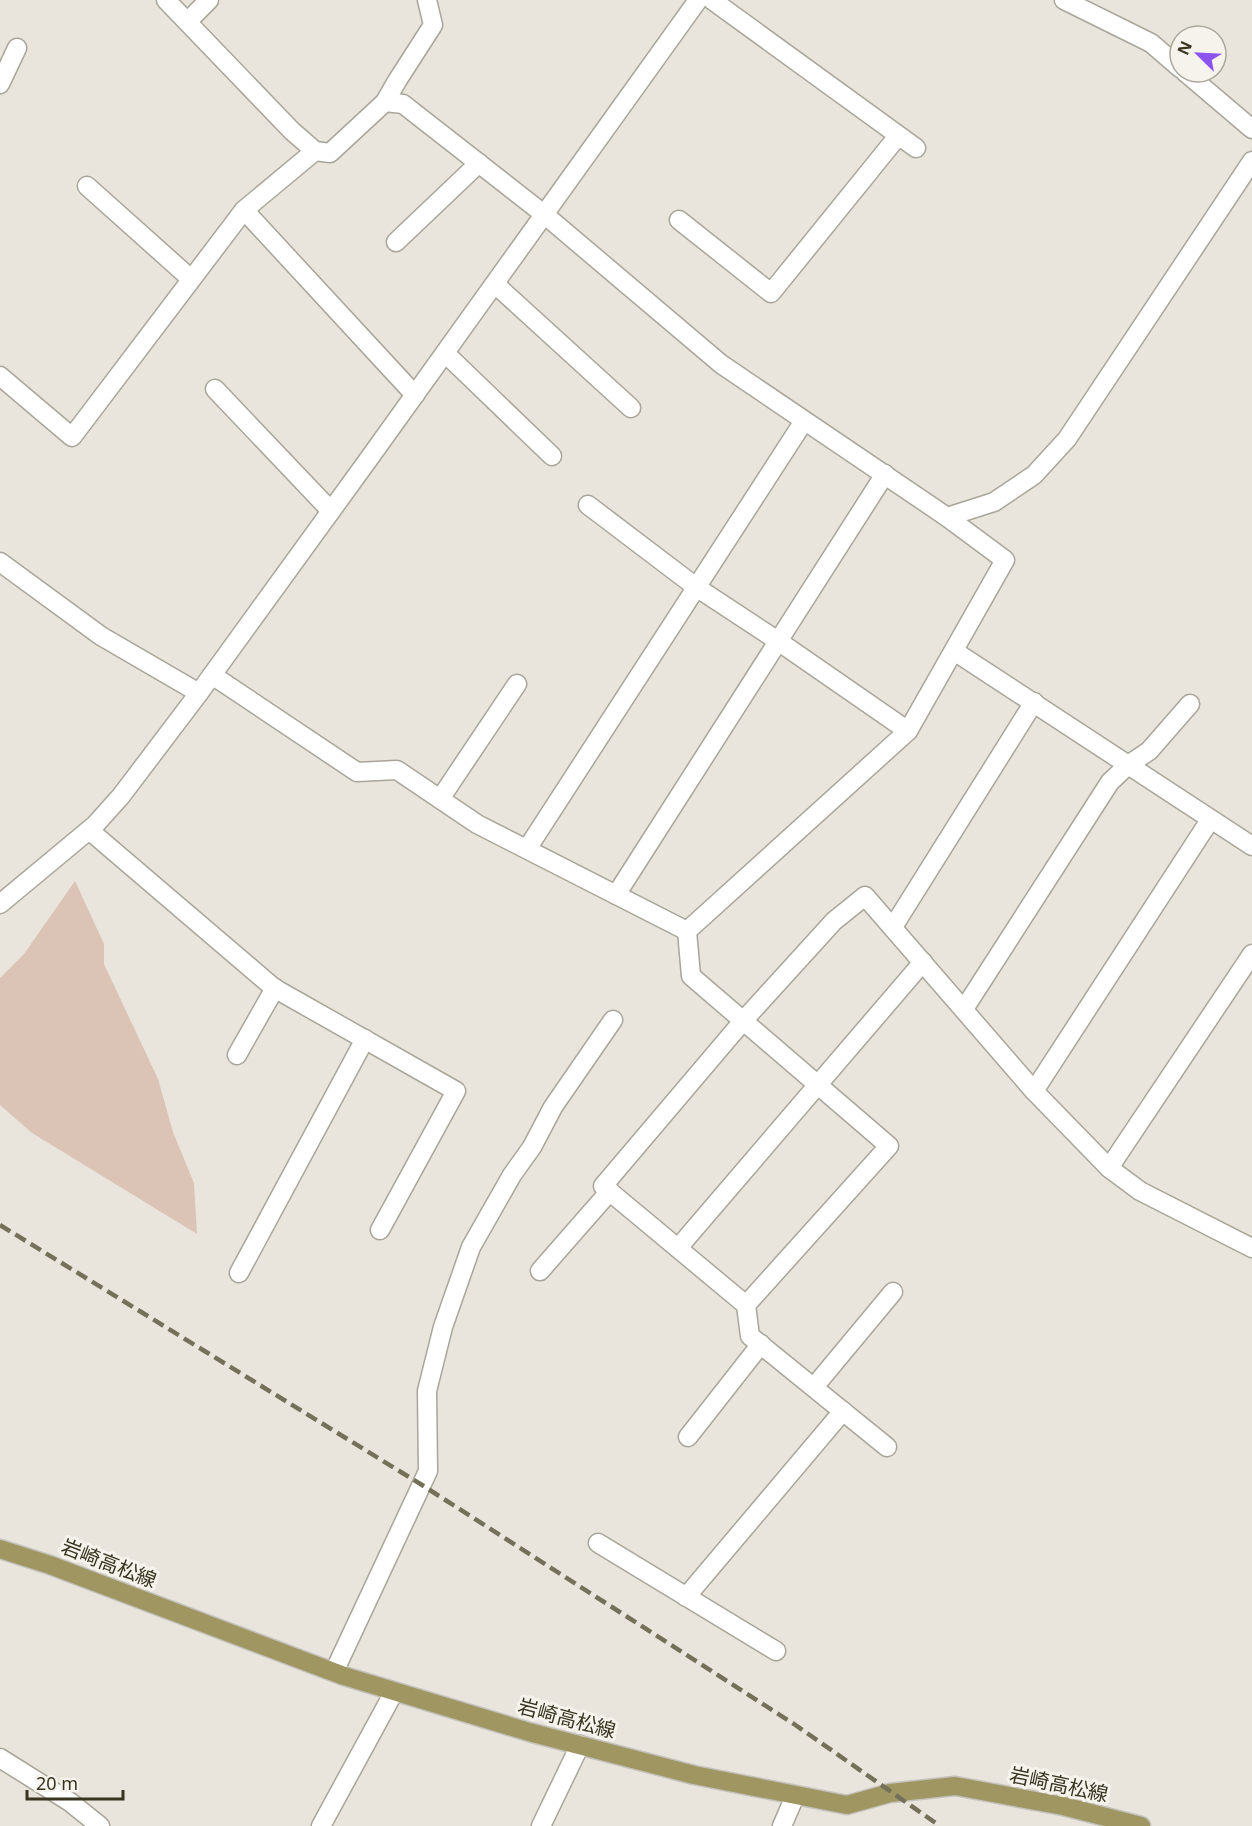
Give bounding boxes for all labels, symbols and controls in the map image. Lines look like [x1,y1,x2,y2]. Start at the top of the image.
north arrow [1168,24,1228,84]
text: N [1172,37,1197,58]
street label: 岩崎高松線 [57,1532,161,1594]
street label: 岩崎高松線 [515,1692,619,1744]
street label: 岩崎高松線 [1007,1760,1111,1808]
scale bar [27,1763,123,1801]
text: 20 m [36,1771,78,1795]

